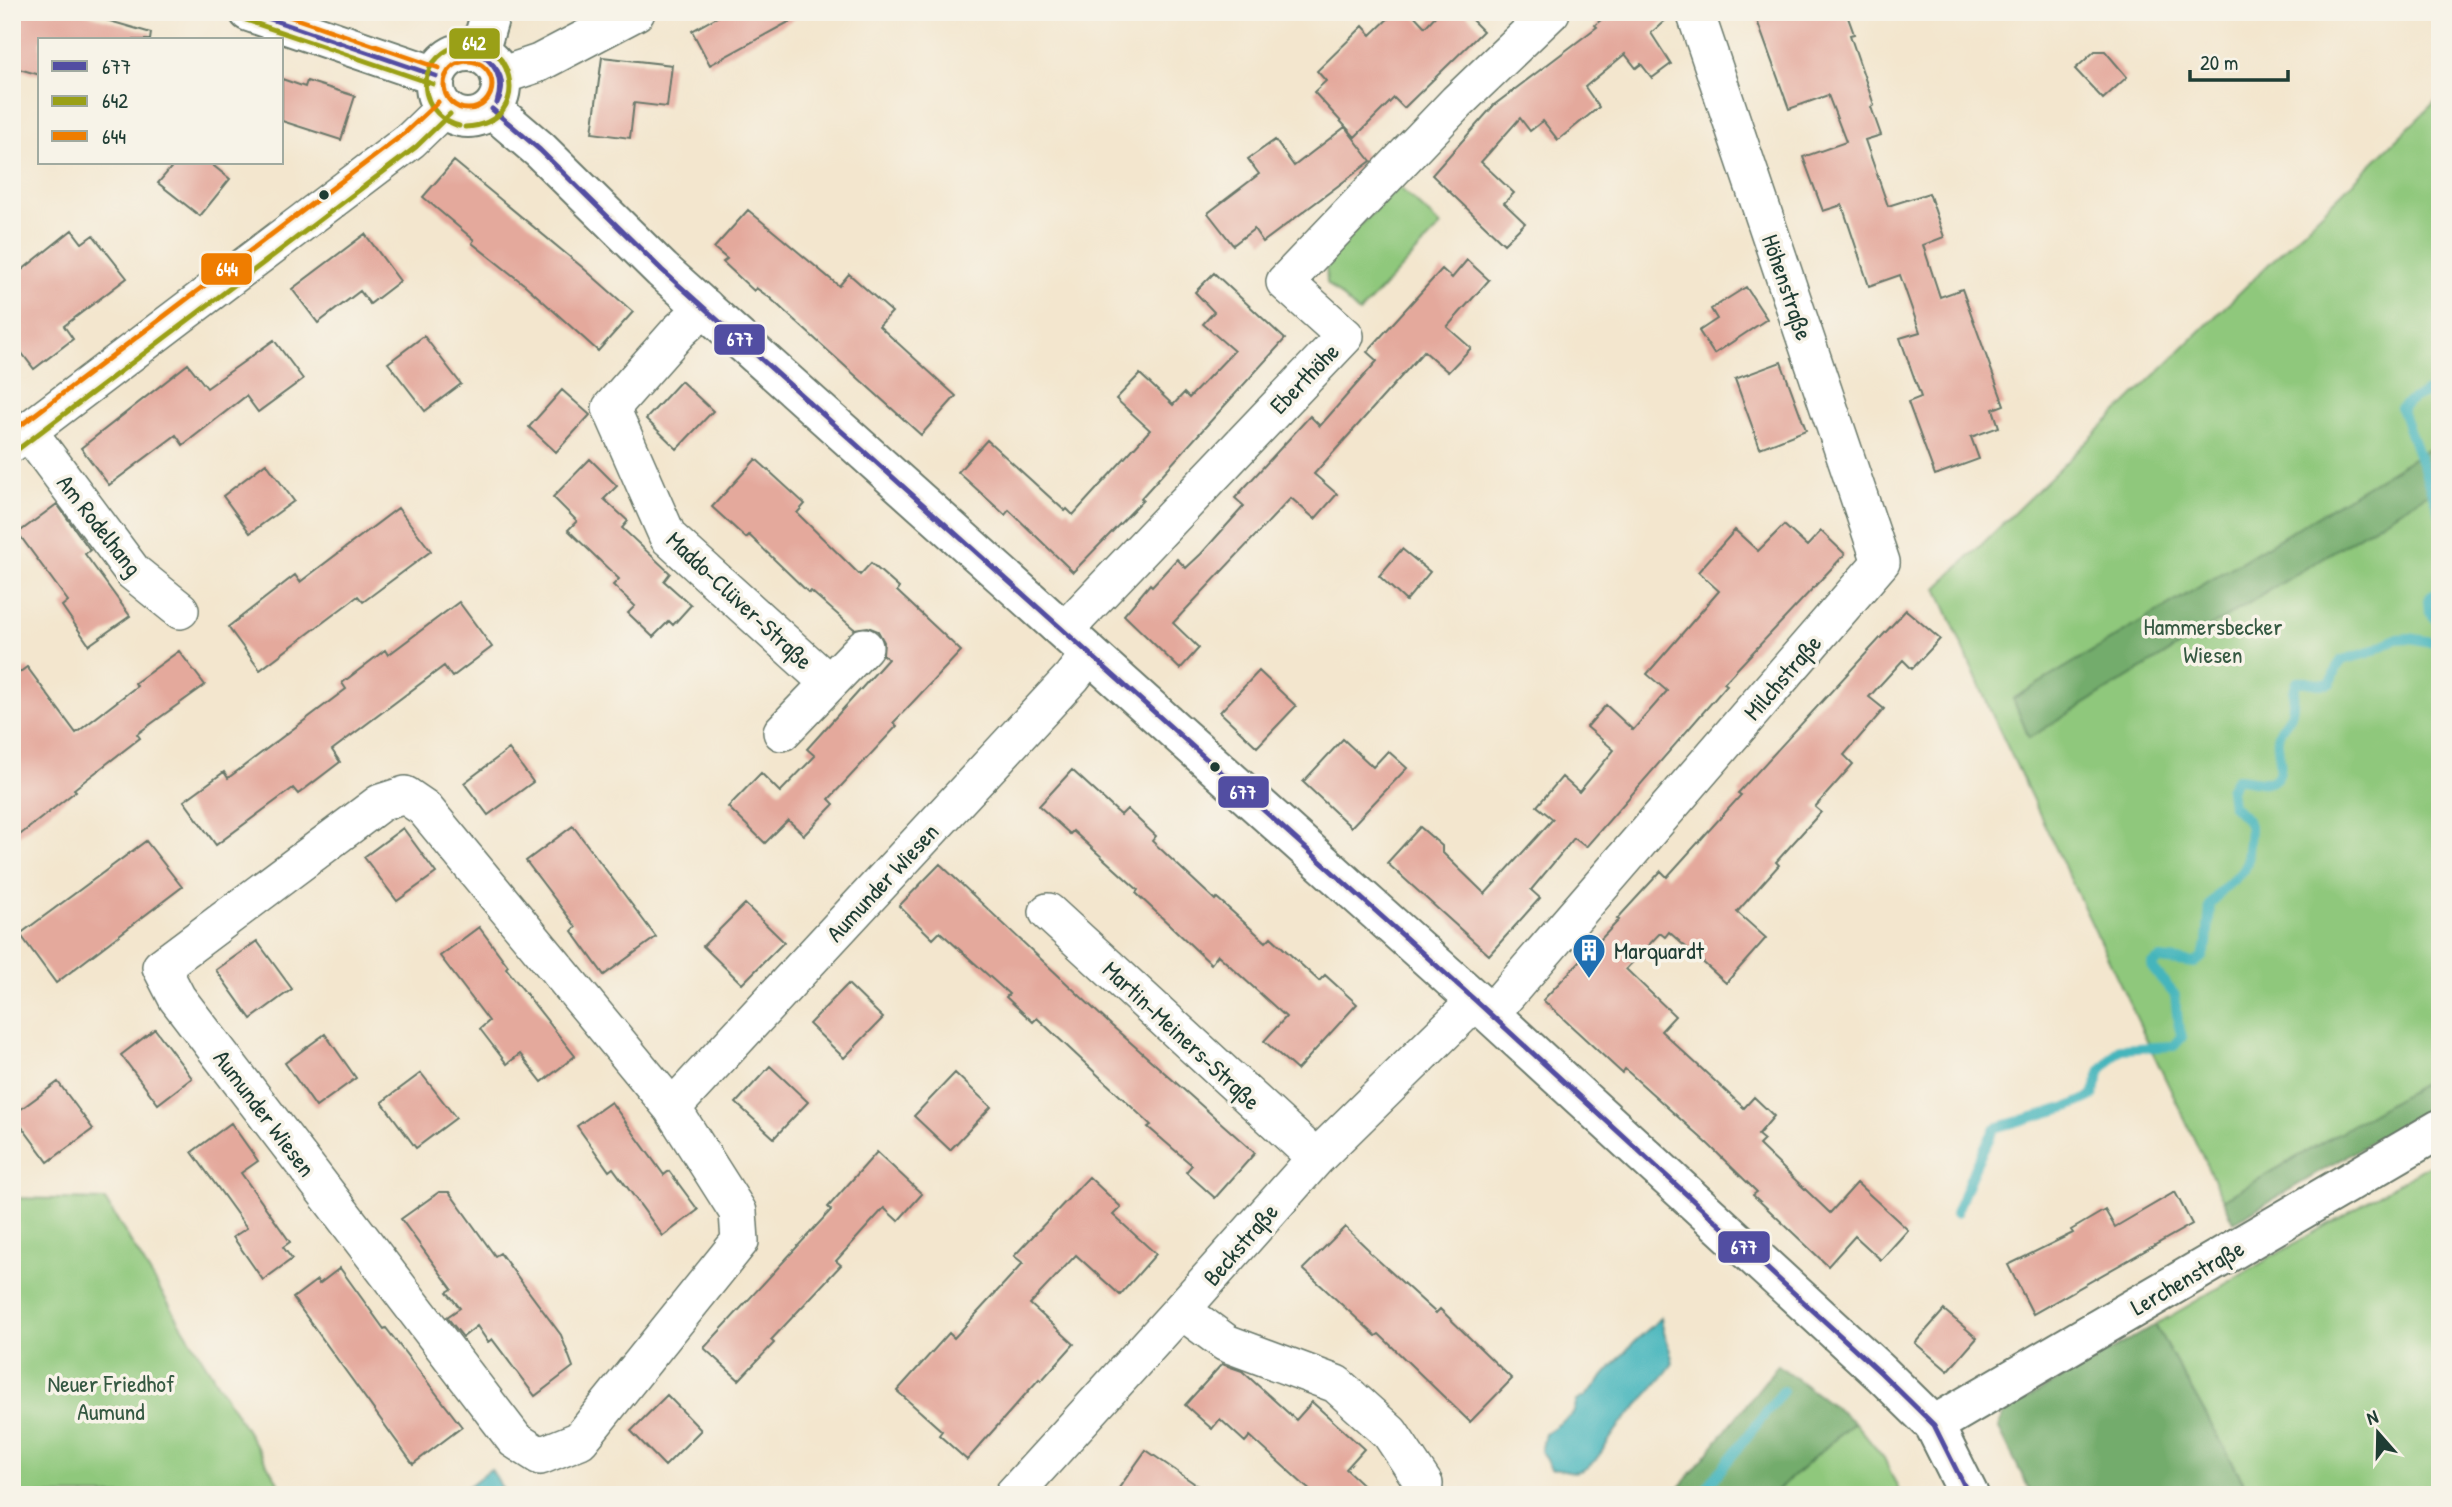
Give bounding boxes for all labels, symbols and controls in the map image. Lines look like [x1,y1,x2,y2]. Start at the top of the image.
line badge: 642 [448,27,501,60]
text: 642 [462,30,486,56]
legend [38,38,284,164]
scale bar [2190,38,2288,82]
text: 20 m [2200,48,2238,77]
text: 677 [102,52,131,81]
text: 642 [102,86,128,115]
text: 644 [102,122,126,151]
unlabelled marker [317,188,331,202]
street label: Höhenstraße [1755,230,1821,345]
line badge: 644 [200,252,253,286]
text: 644 [216,256,238,282]
line badge: 677 [713,323,766,356]
text: 677 [727,326,753,352]
street label: Eberthöhe [1262,335,1346,420]
street label: Am Rodelhang [50,468,150,582]
street label: Maddo-Clüver-Straße [660,524,820,677]
park label: Hammersbecker Wiesen [2144,610,2282,670]
street label: Milchstraße [1736,627,1828,727]
unlabelled marker [1208,760,1222,774]
line badge: 677 [1217,775,1270,809]
text: 677 [1230,779,1256,805]
street label: Aumunder Wiesen [819,816,945,948]
building icon: Marquardt [1570,931,1608,980]
place label: Marquardt [1614,934,1705,966]
street label: Martin-Meiners-Straße [1096,953,1268,1117]
street label: Aumunder Wiesen [207,1043,323,1183]
street label: Beckstraße [1195,1196,1285,1292]
line badge: 677 [1717,1230,1771,1264]
street label: Lerchenstraße [2124,1231,2250,1322]
text: 677 [1731,1234,1757,1260]
park label: Neuer Friedhof Aumund [47,1367,175,1427]
north arrow [2344,1398,2414,1468]
text: N [2363,1403,2381,1431]

